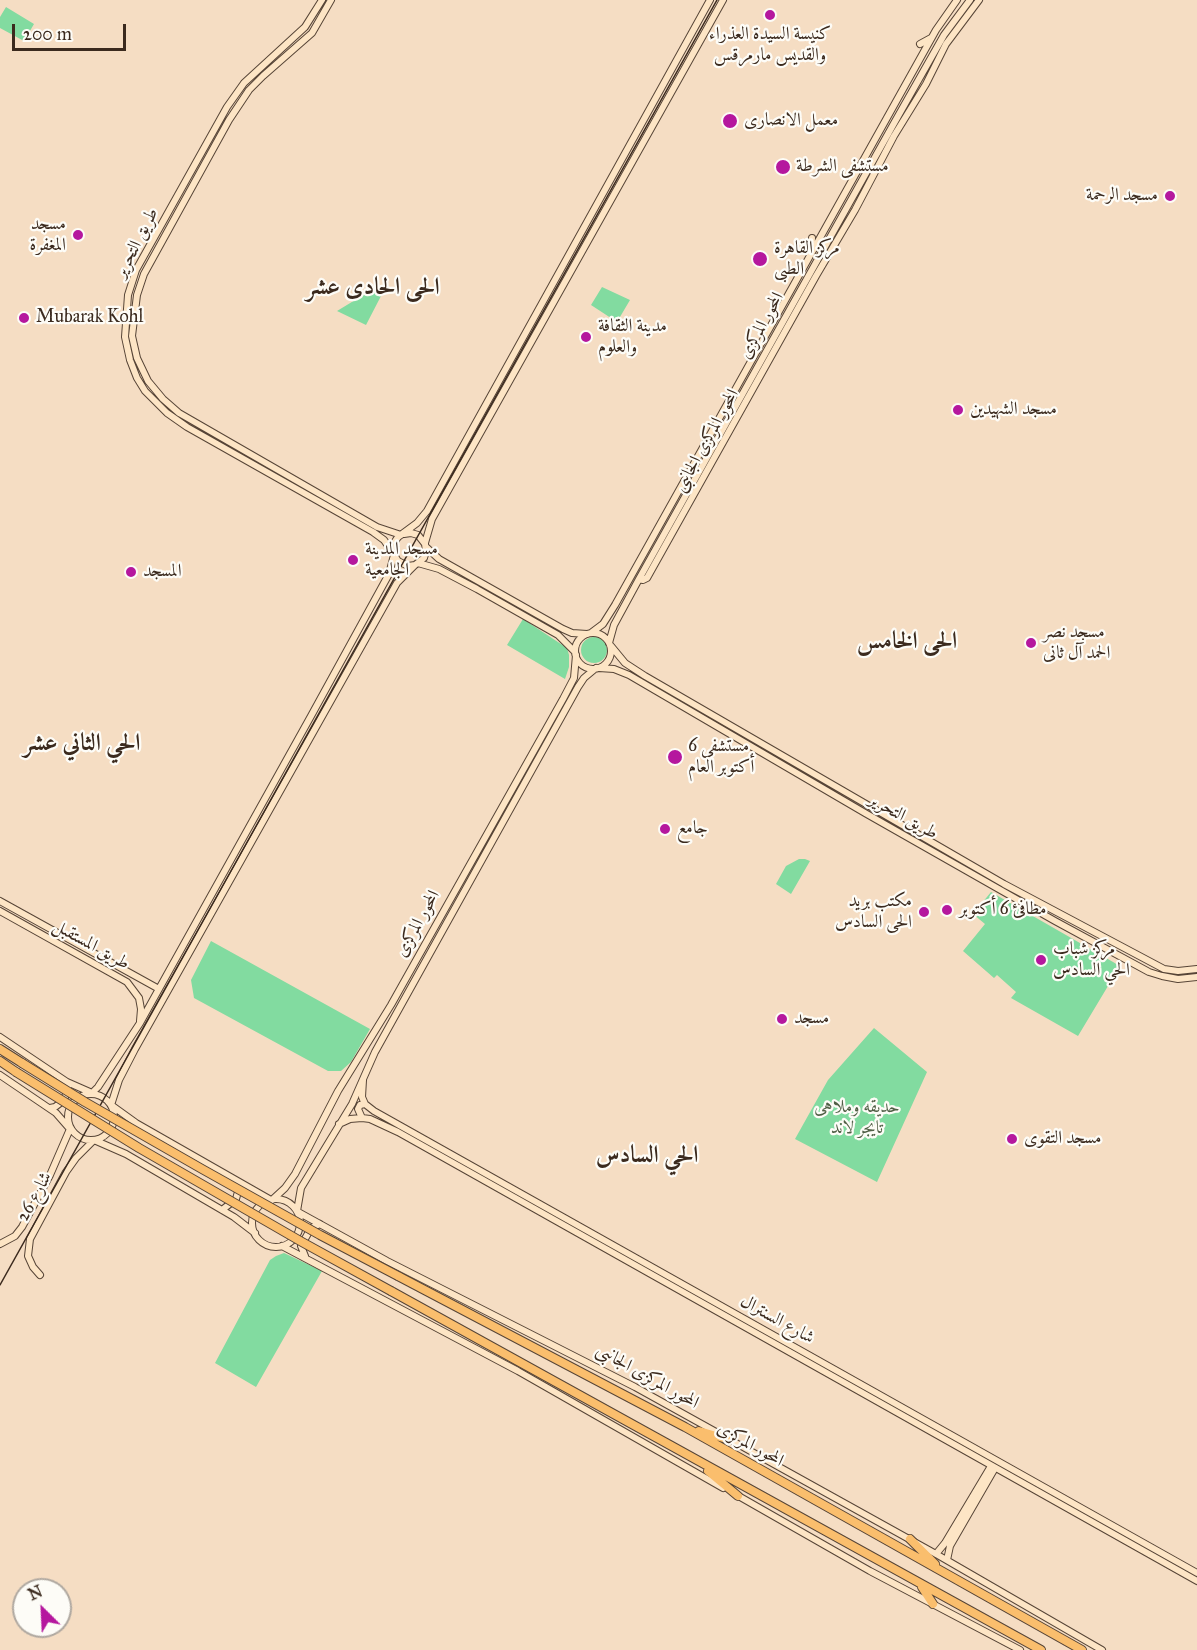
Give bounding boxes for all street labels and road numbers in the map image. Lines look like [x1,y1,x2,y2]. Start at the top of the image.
street label: طريق التحرير [110,204,164,282]
street label: المحور المركزى [735,289,789,363]
street label: المحور المركزى الجانبى [670,386,744,496]
street label: طريق التحرير [865,789,941,845]
street label: المحور المركزى [391,887,445,961]
street label: طريق المستقبل [49,915,133,975]
street label: شارع 26 [13,1168,57,1226]
street label: شارع السنترال [736,1291,818,1349]
street label: المحور المركزى الجانبى [592,1340,702,1414]
street label: المحور المركزى [713,1418,787,1472]

